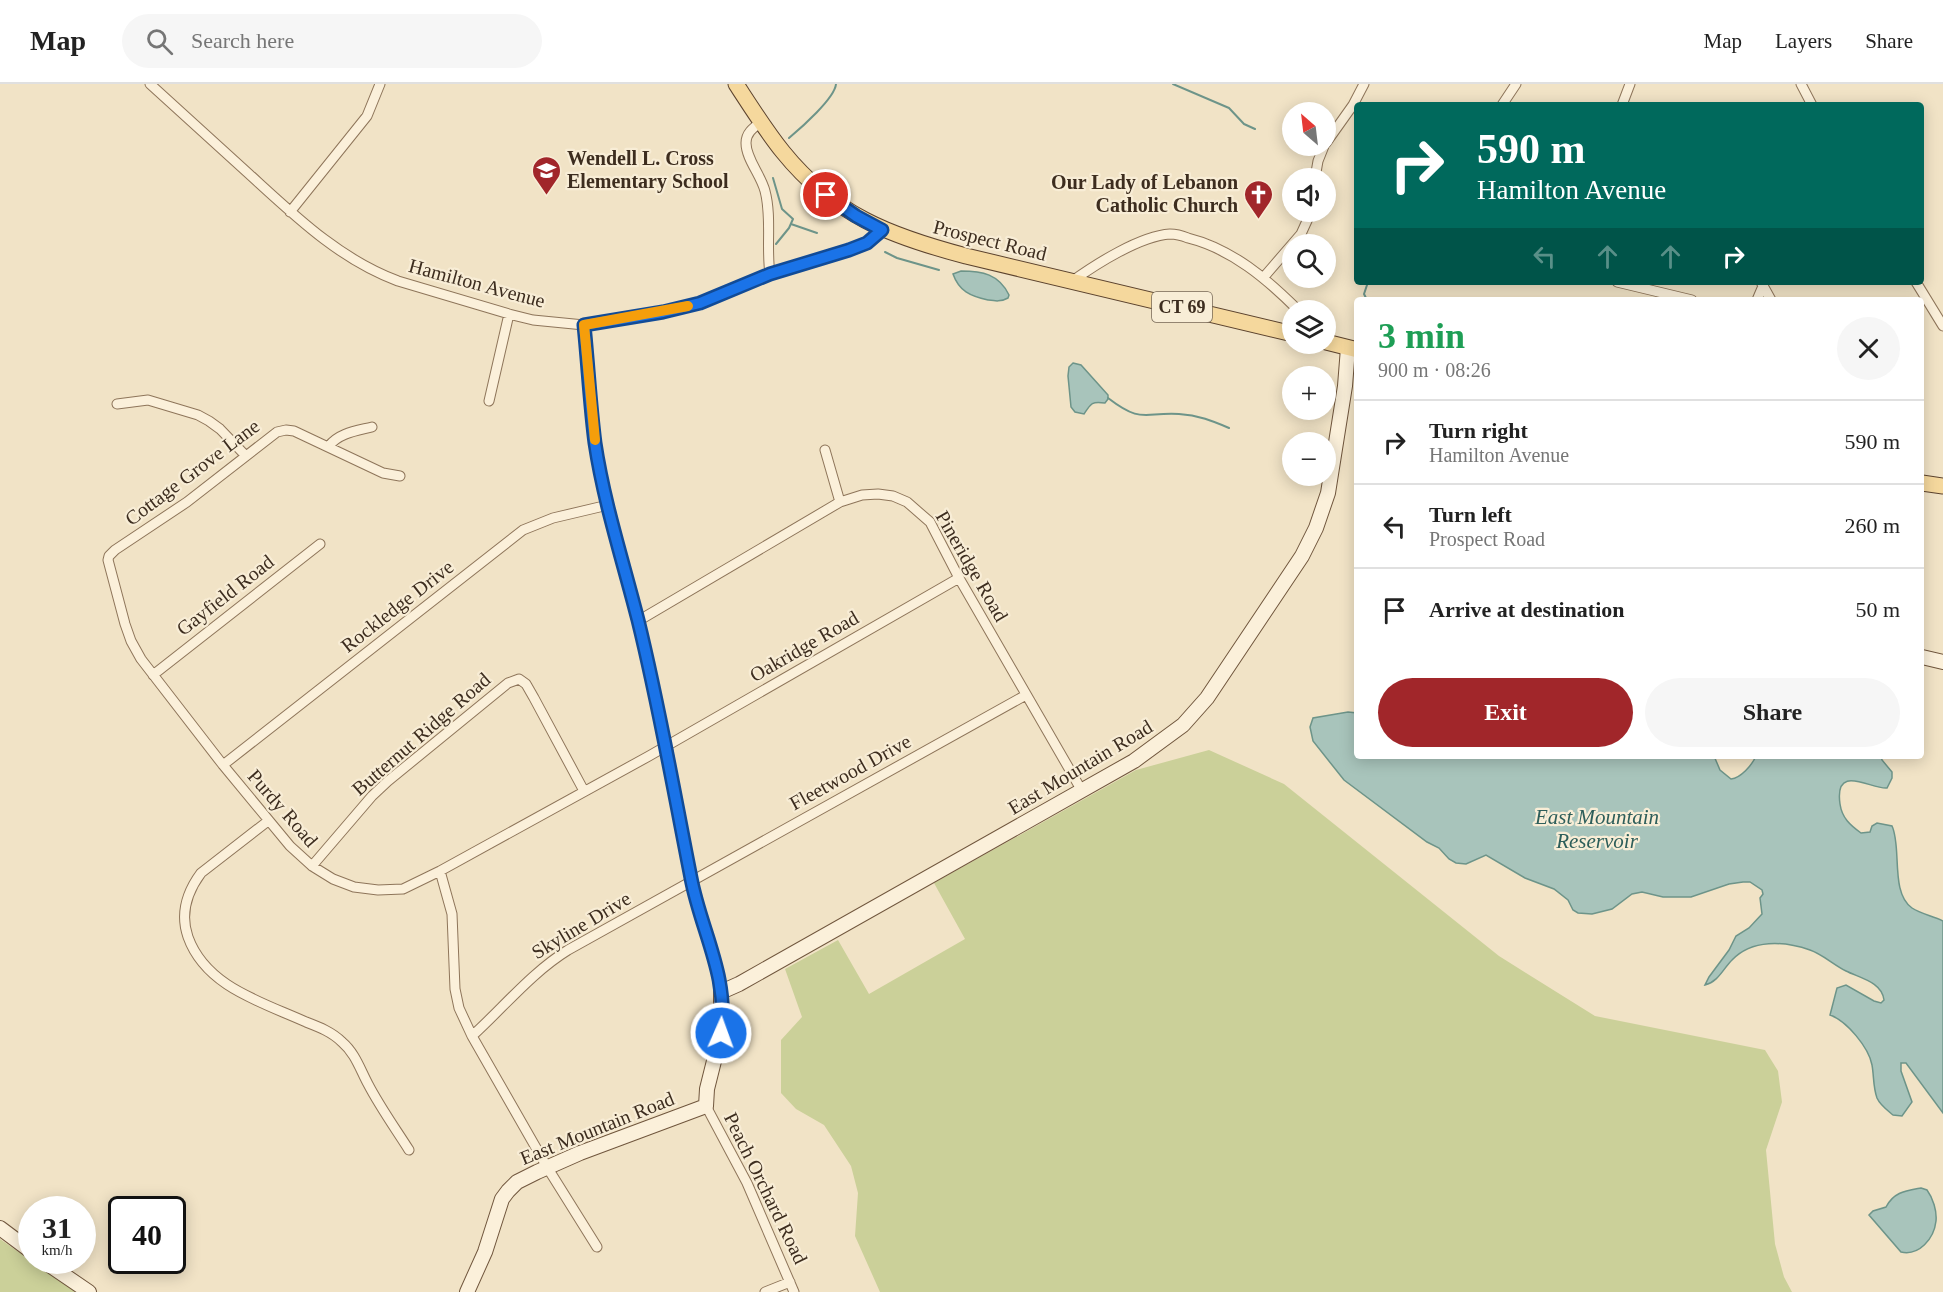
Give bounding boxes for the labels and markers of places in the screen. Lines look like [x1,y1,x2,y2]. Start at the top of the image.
place label: Wendell L. Cross Elementary School [567,147,729,193]
school or university icon: Wendell L. Cross Elementary School [530,154,562,196]
pin [800,169,851,220]
place label: Our Lady of Lebanon Catholic Church [1051,171,1238,216]
church icon: Our Lady of Lebanon Catholic Church [1243,178,1275,220]

